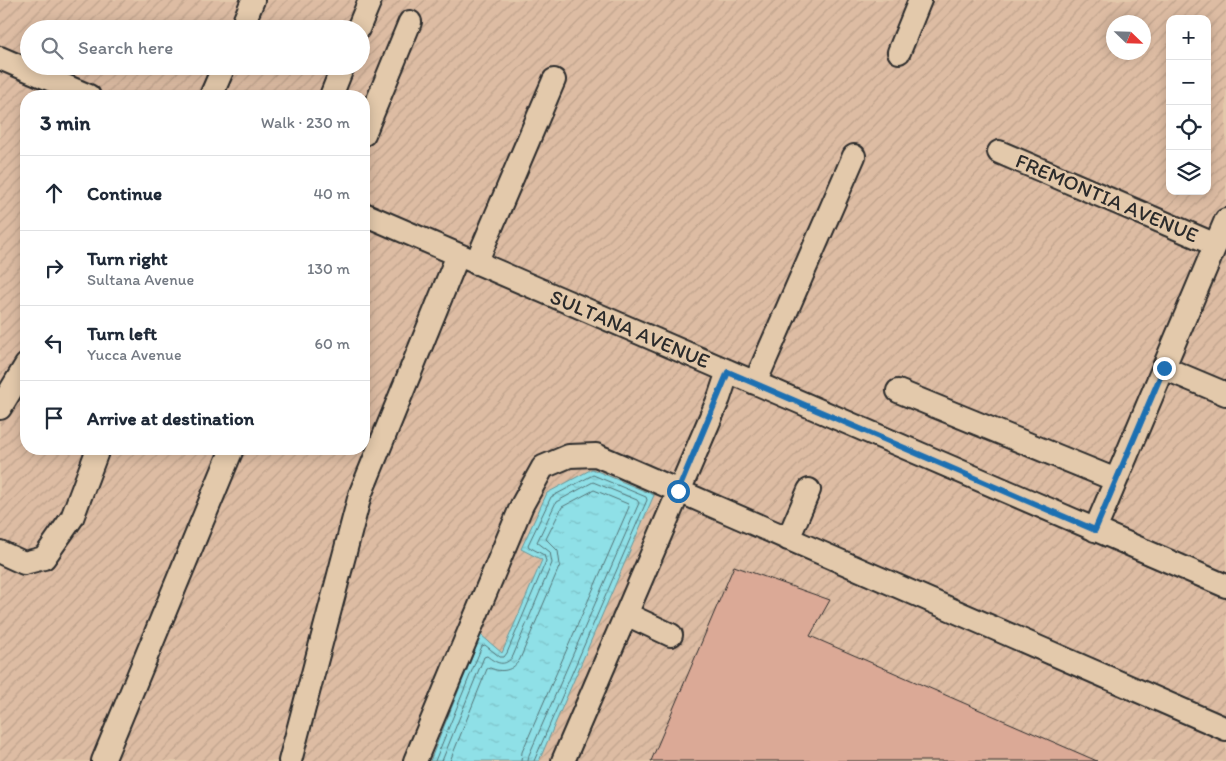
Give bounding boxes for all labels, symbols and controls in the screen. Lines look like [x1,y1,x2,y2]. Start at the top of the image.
north arrow [1106,15,1151,60]
map controls [1166,15,1211,195]
button: + [1166,15,1211,60]
search box [20,20,370,75]
icon: search [38,34,66,62]
text: Search here [78,36,173,59]
button: − [1166,60,1211,105]
button: locate [1166,105,1211,150]
text: 3 min [40,110,90,135]
text: Walk · 230 m [261,113,350,132]
street label: FREMONTIA AVENUE [1012,148,1203,247]
button: layers [1166,150,1211,195]
icon: ahead [40,179,68,207]
text: Continue [87,182,162,205]
text: 40 m [313,184,350,203]
text: Turn right [87,247,168,270]
icon: right [40,254,68,282]
text: 130 m [307,259,350,278]
text: Sultana Avenue [87,270,194,289]
street label: SULTANA AVENUE [547,284,714,373]
text: Turn left [87,322,157,345]
icon: left [40,329,68,357]
text: 60 m [315,334,350,353]
text: Yucca Avenue [87,345,181,364]
route end [1153,357,1176,380]
icon: arrive [40,404,68,432]
text: Arrive at destination [87,407,254,430]
route start [667,480,690,503]

